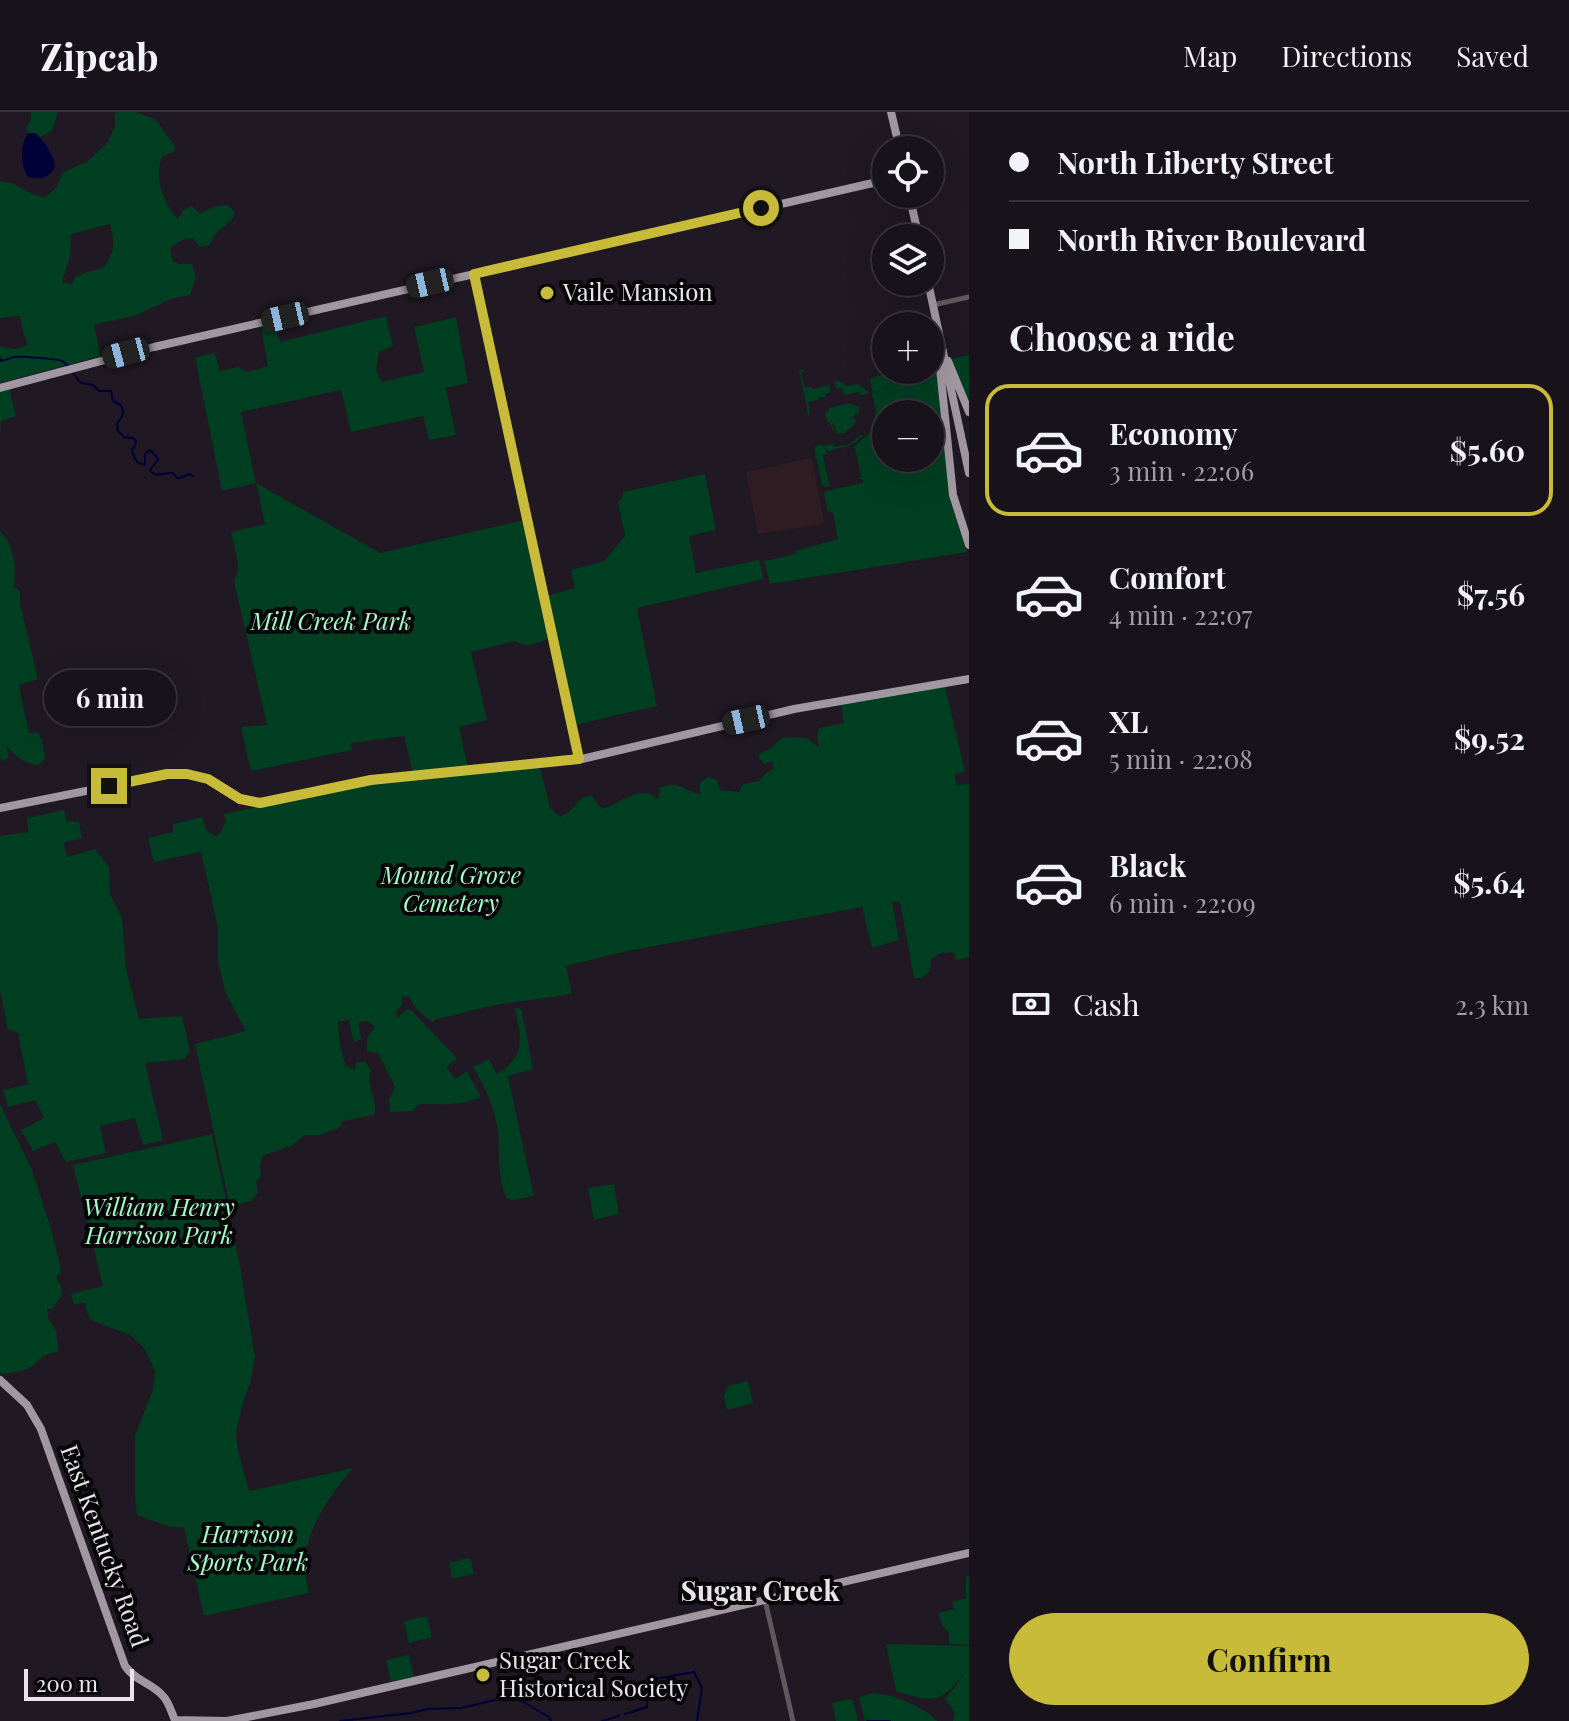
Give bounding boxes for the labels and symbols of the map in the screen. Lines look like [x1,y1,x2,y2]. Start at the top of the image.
route start [743,190,779,226]
car [404,266,456,300]
place label: Vaile Mansion [562,275,713,307]
marker: Vaile Mansion [538,284,556,302]
car [259,300,311,334]
car [100,335,152,371]
park label: Mill Creek Park [250,604,411,636]
callout: 6 min [43,670,175,726]
car [720,703,772,737]
route end [91,768,127,804]
park label: Mound Grove Cemetery [380,858,521,918]
park label: William Henry Harrison Park [83,1190,235,1250]
street label: East Kentucky Road [54,1440,157,1651]
park label: Harrison Sports Park [187,1517,308,1577]
district label: Sugar Creek [680,1571,840,1608]
place label: Sugar Creek Historical Society [499,1643,688,1703]
scale bar [24,1665,134,1701]
marker: Sugar Creek Historical Society [474,1666,492,1684]

